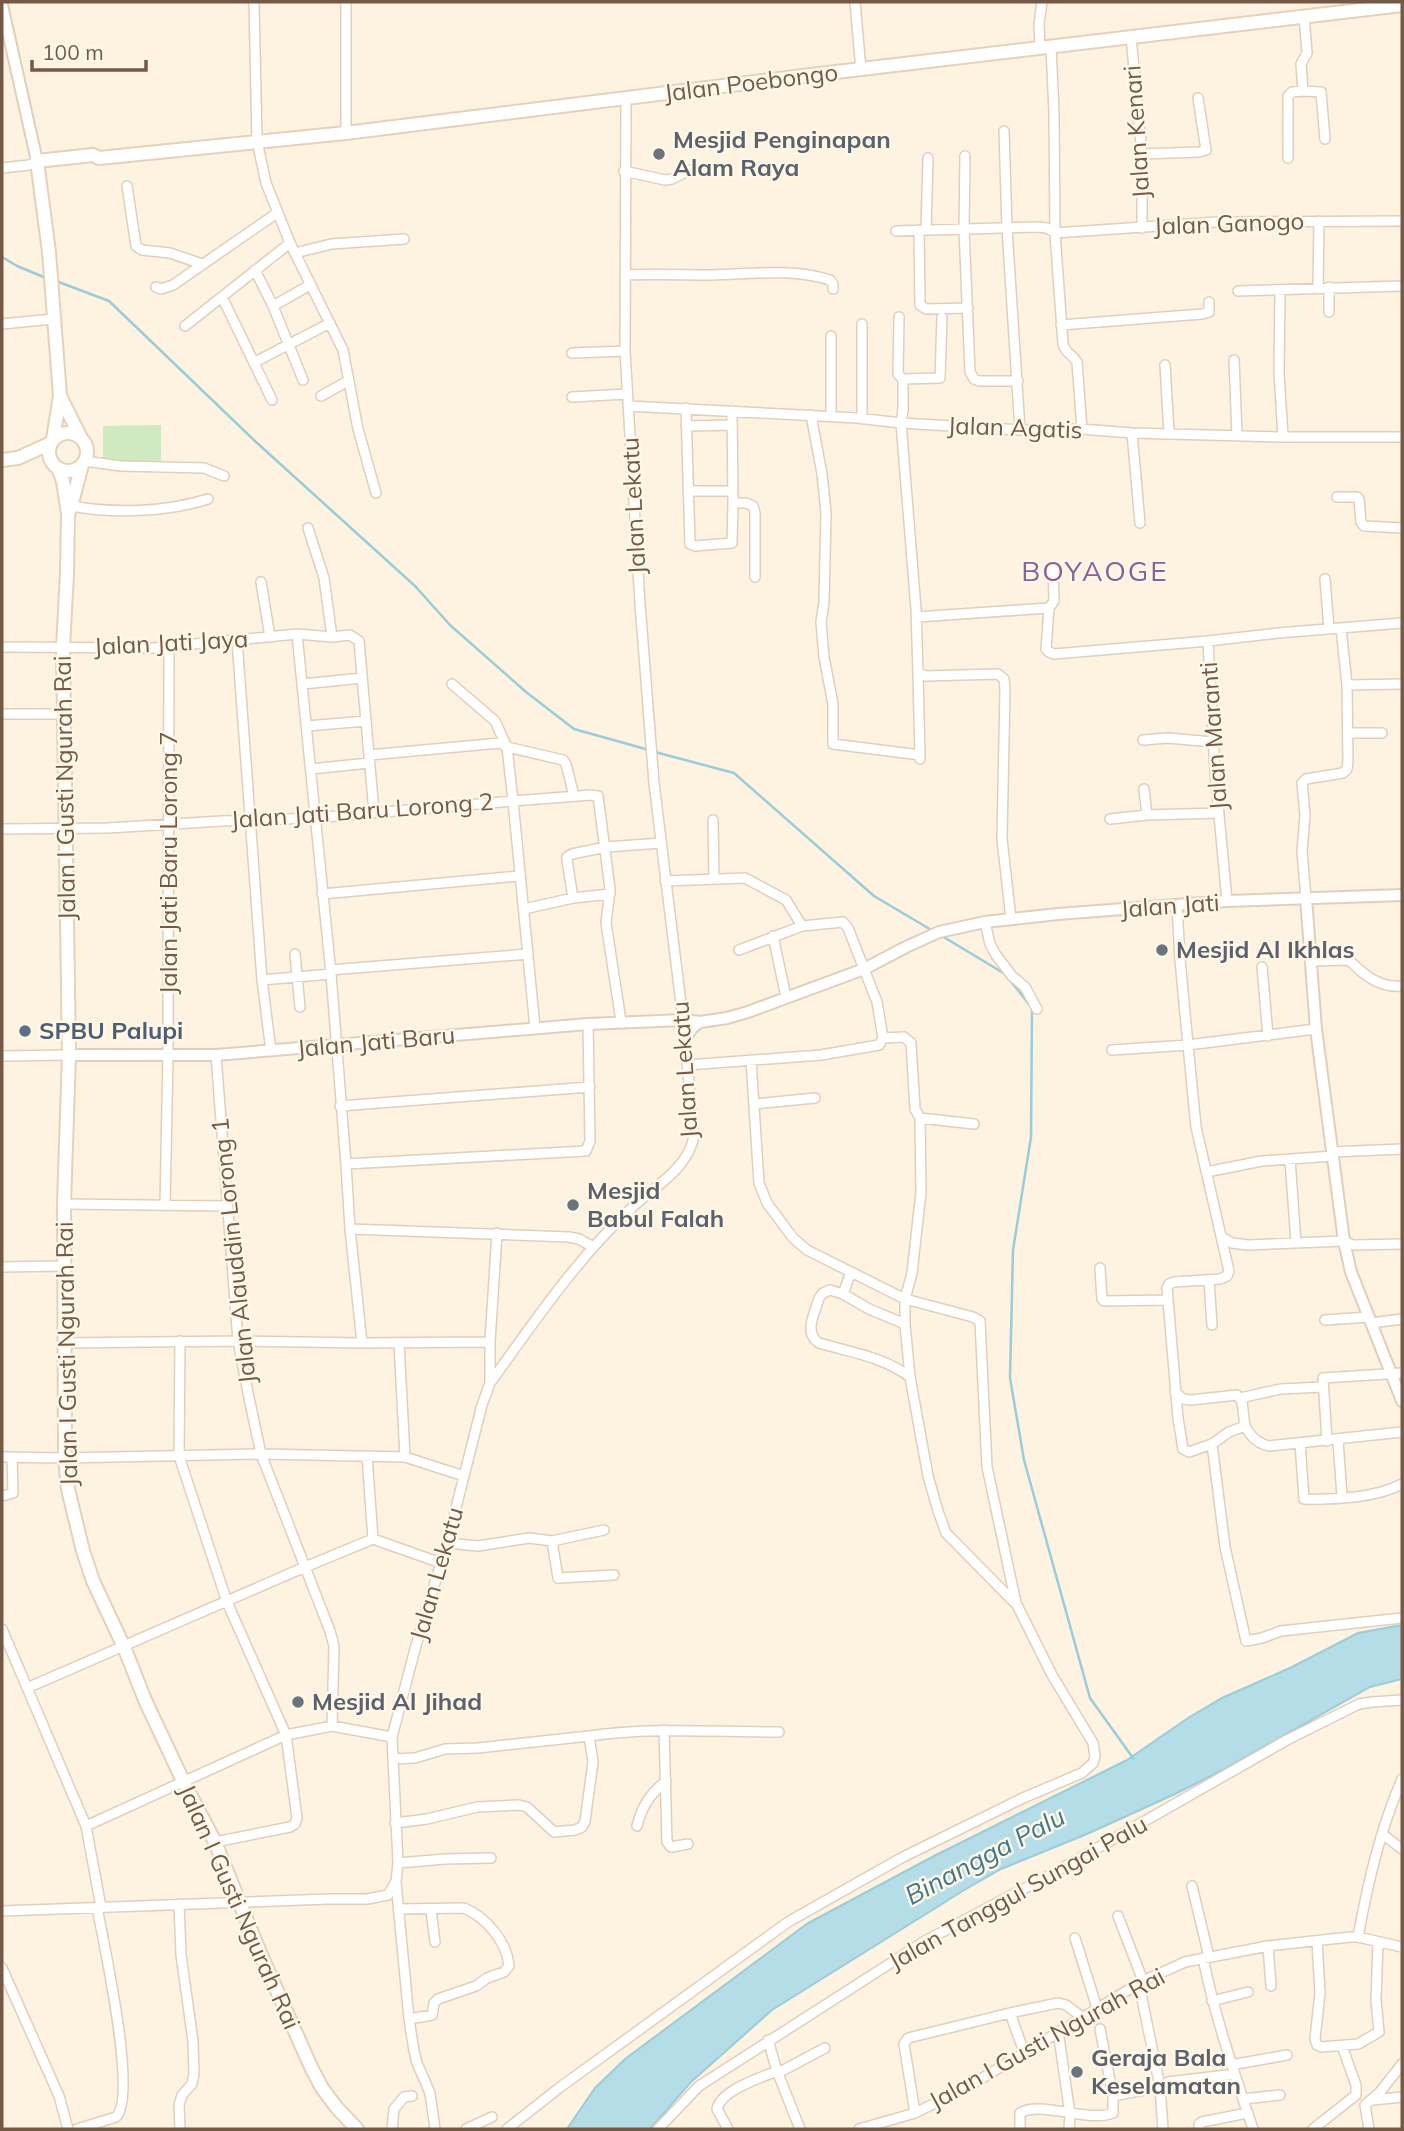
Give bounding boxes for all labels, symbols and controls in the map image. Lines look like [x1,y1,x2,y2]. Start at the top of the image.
scale bar [32,28,145,72]
text: 100 m [42,39,104,65]
street label: Jalan Poebongo [662,56,840,108]
street label: Jalan Kenari [1116,64,1156,200]
place label: Mesjid Penginapan Alam Raya [673,124,891,182]
marker: Mesjid Penginapan Alam Raya [651,146,667,162]
street label: Jalan Ganogo [1153,205,1305,241]
street label: Jalan Agatis [947,410,1083,444]
street label: Jalan Lekatu [614,437,652,576]
district label: BOYAOGE [1021,553,1169,588]
street label: Jalan Jati Jaya [93,623,249,661]
street label: Jalan I Gusti Ngurah Rai [47,655,81,921]
street label: Jalan Maranti [1193,661,1233,811]
street label: Jalan Jati Baru Lorong 7 [153,731,183,995]
street label: Jalan Jati Baru Lorong 2 [230,786,494,834]
street label: Jalan Jati [1119,887,1220,923]
place label: Mesjid Al Ikhlas [1176,934,1355,964]
marker: Mesjid Al Ikhlas [1154,942,1170,958]
street label: Jalan Lekatu [664,1000,704,1140]
place label: SPBU Palupi [39,1015,183,1045]
street label: Jalan Jati Baru [296,1019,456,1063]
marker: SPBU Palupi [17,1023,33,1039]
street label: Jalan Alauddin Lorong 1 [204,1117,262,1386]
place label: Mesjid Babul Falah [587,1175,724,1233]
marker: Mesjid Babul Falah [565,1197,581,1213]
street label: Jalan I Gusti Ngurah Rai [49,1221,83,1487]
street label: Jalan Lekatu [403,1503,469,1644]
place label: Mesjid Al Jihad [312,1686,482,1716]
marker: Mesjid Al Jihad [290,1694,306,1710]
street label: Jalan I Gusti Ngurah Rai [172,1779,308,2034]
water label: Binangga Palu [899,1799,1071,1912]
street label: Jalan Tanggul Sungai Palu [883,1808,1152,1976]
street label: Jalan I Gusti Ngurah Rai [923,1961,1170,2115]
place label: Geraja Bala Keselamatan [1091,2042,1241,2100]
marker: Geraja Bala Keselamatan [1069,2064,1085,2080]

